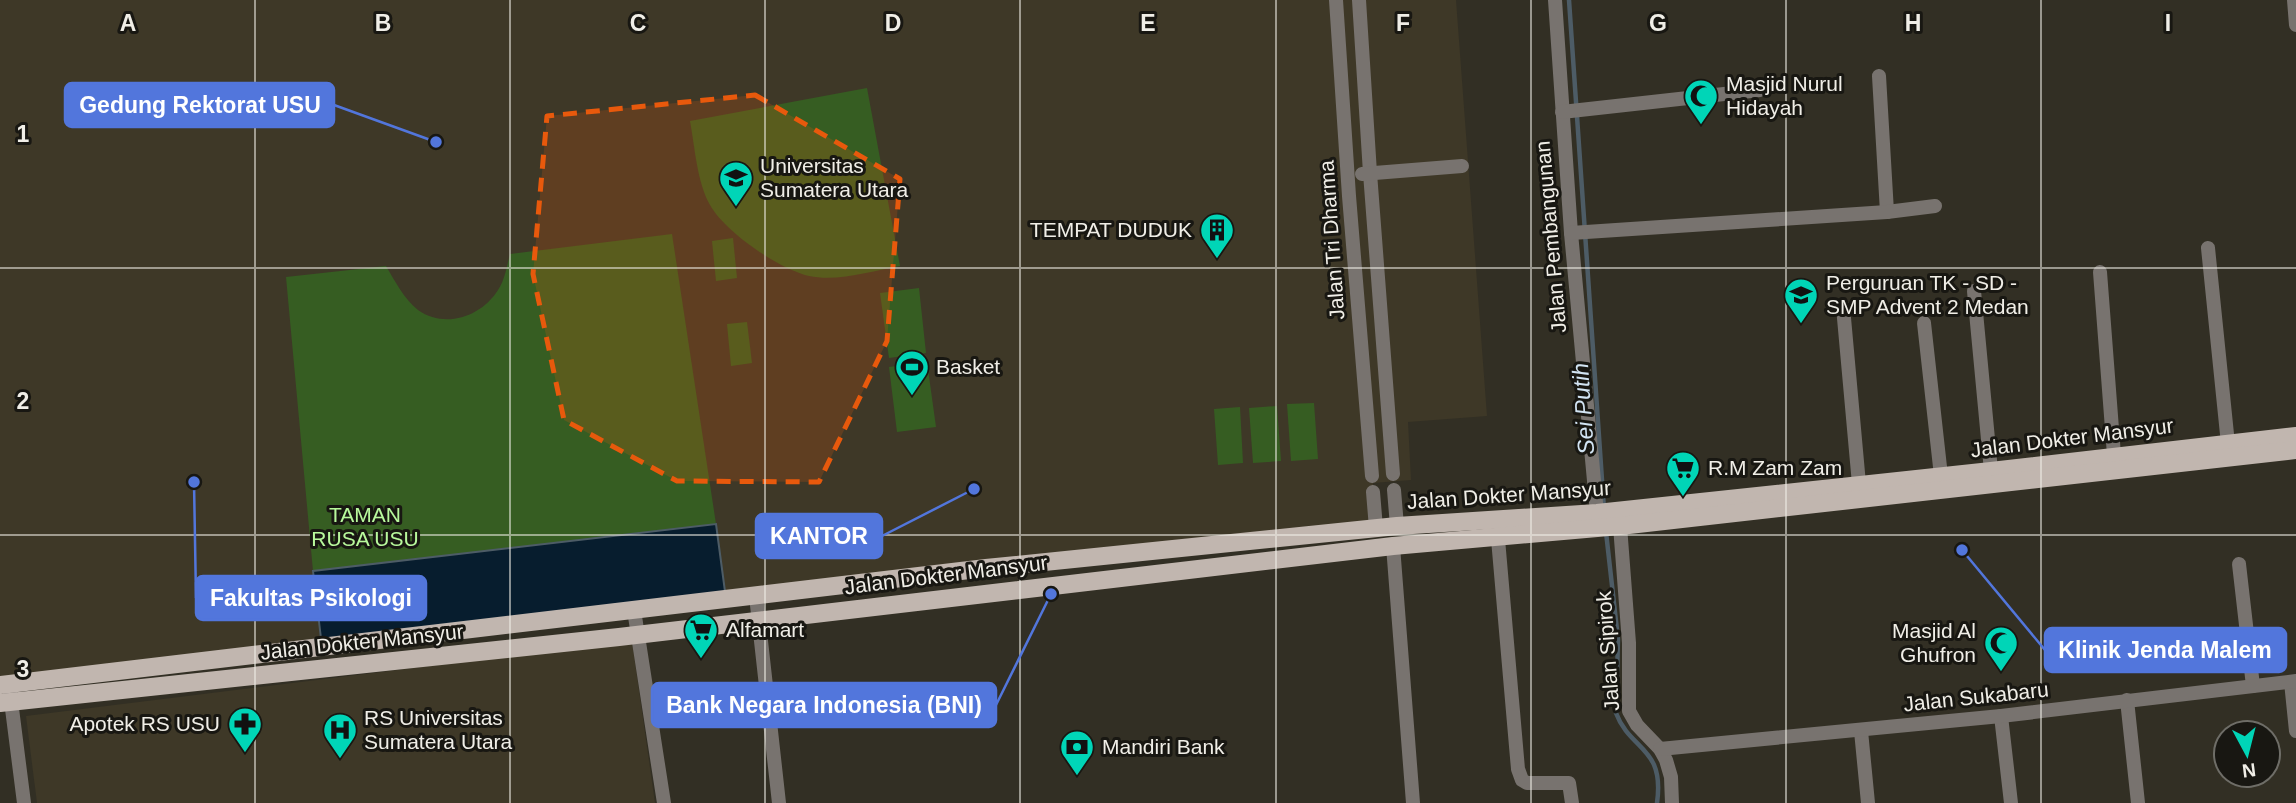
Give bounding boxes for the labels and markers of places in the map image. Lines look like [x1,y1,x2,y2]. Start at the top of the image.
place label: Masjid Nurul Hidayah [1726,72,1843,119]
mosque icon: Masjid Nurul Hidayah [1682,77,1720,126]
callout: Gedung Rektorat USU [65,83,334,127]
place label: Universitas Sumatera Utara [760,154,909,201]
school or university icon: Universitas Sumatera Utara [717,159,755,208]
building icon: TEMPAT DUDUK [1198,211,1236,260]
place label: TEMPAT DUDUK [1030,218,1192,241]
place label: Perguruan TK - SD - SMP Advent 2 Medan [1826,271,2029,318]
school or university icon: Perguruan TK - SD - SMP Advent 2 Medan [1782,276,1820,325]
sports icon: Basket [893,348,931,397]
place label: Basket [936,355,1000,378]
supermarket icon: R.M Zam Zam [1664,449,1702,498]
place label: R.M Zam Zam [1708,456,1842,479]
callout: KANTOR [756,514,882,558]
callout: Fakultas Psikologi [196,576,426,620]
supermarket icon: Alfamart [682,611,720,660]
place label: Alfamart [726,618,804,641]
place label: Masjid Al Ghufron [1892,619,1976,666]
mosque icon: Masjid Al Ghufron [1982,624,2020,673]
callout: Klinik Jenda Malem [2045,628,2286,672]
callout: Bank Negara Indonesia (BNI) [652,683,996,727]
pharmacy icon: Apotek RS USU [226,705,264,754]
place label: RS Universitas Sumatera Utara [364,706,513,753]
hospital icon: RS Universitas Sumatera Utara [321,711,359,760]
place label: Apotek RS USU [69,712,220,735]
bank icon: Mandiri Bank [1058,728,1096,777]
place label: Mandiri Bank [1102,735,1225,758]

